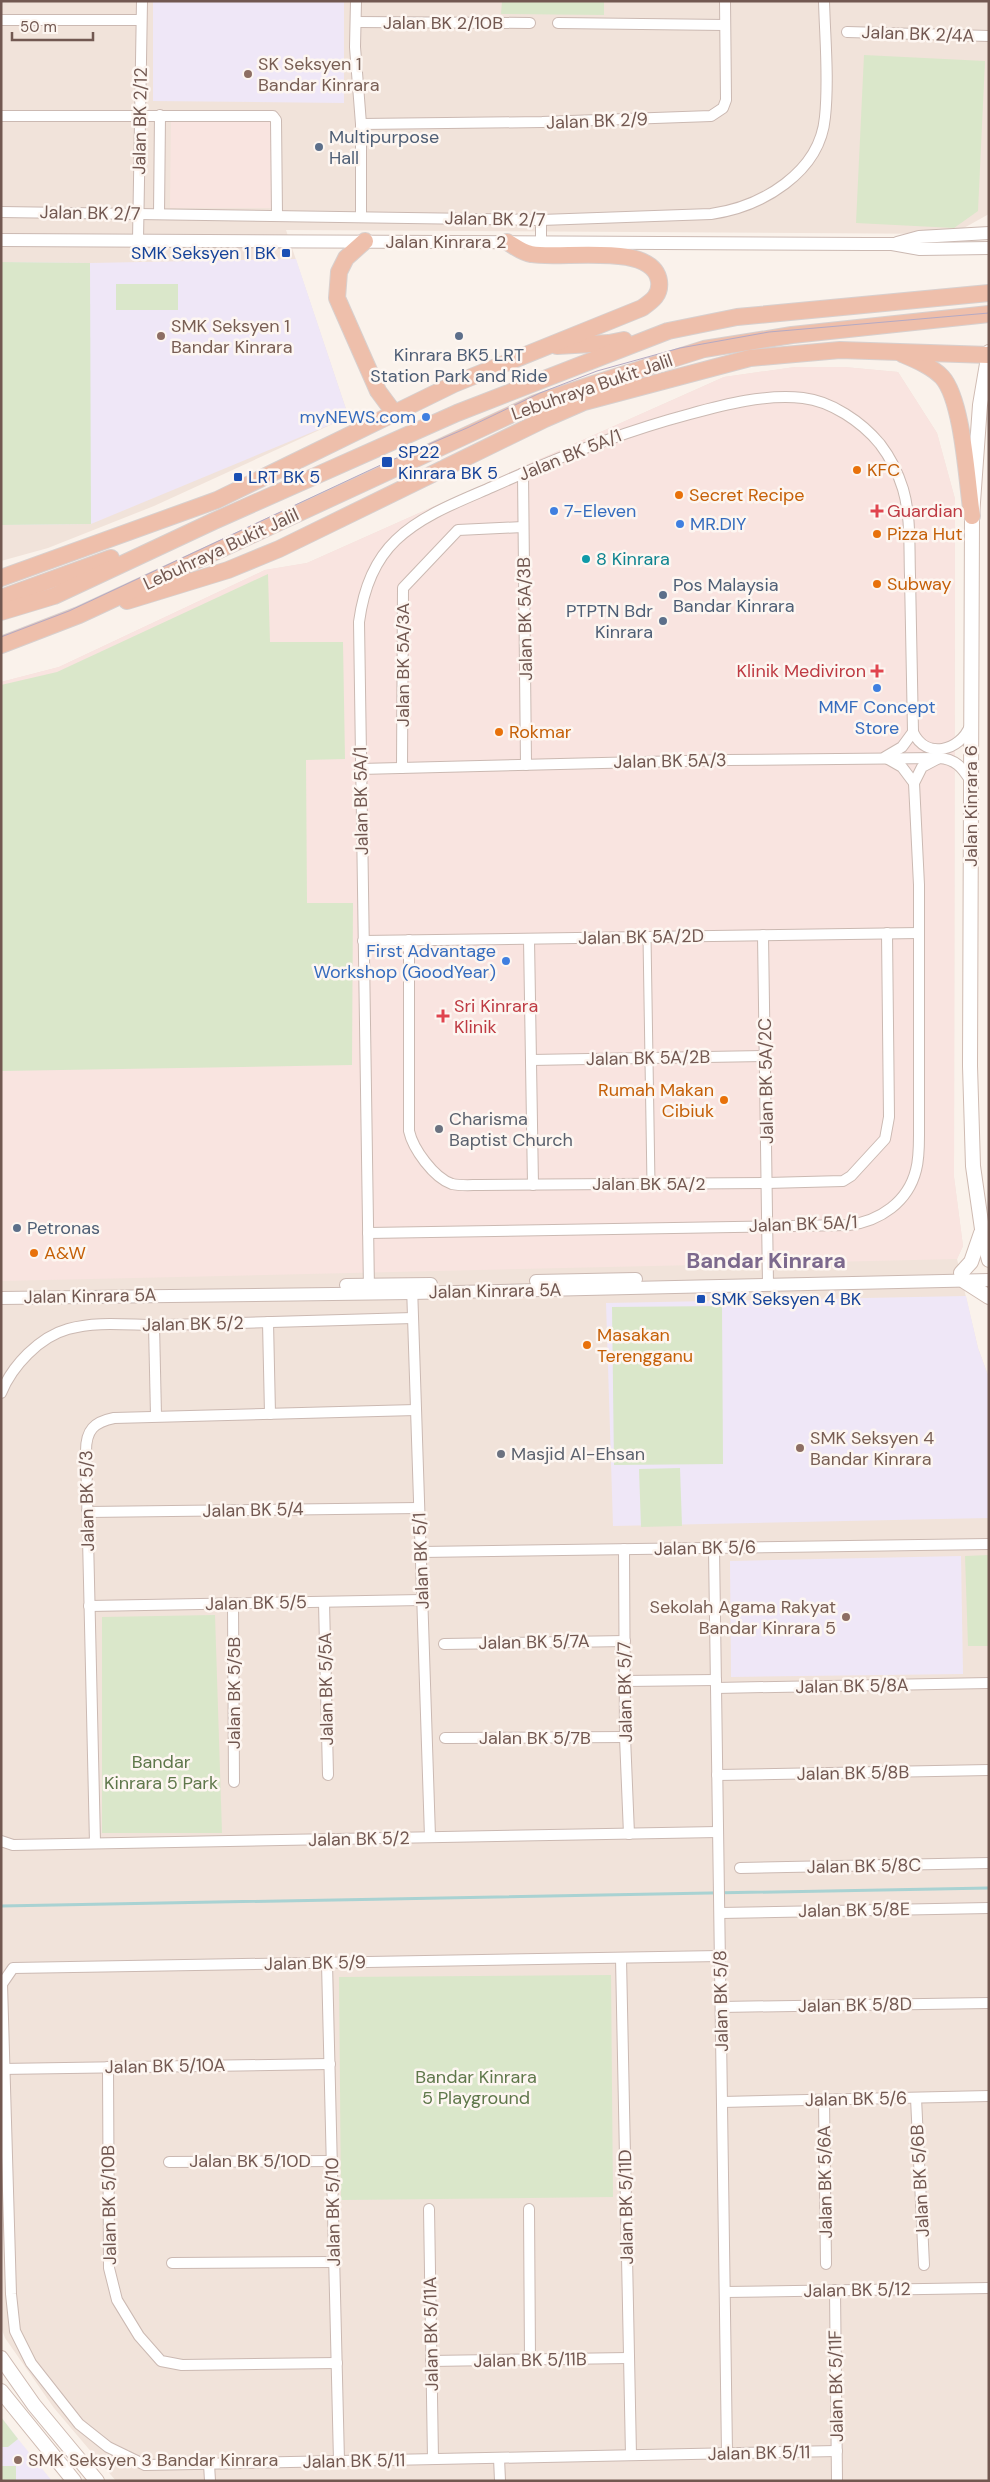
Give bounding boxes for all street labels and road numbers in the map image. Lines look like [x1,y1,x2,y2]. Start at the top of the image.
street label: Jalan BK 2/10B [383,11,503,35]
street label: Jalan BK 2/4A [861,20,975,48]
street label: Jalan BK 2/12 [127,67,153,175]
street label: Jalan BK 2/9 [546,107,648,135]
street label: Jalan BK 2/7 [39,200,141,226]
street label: Jalan BK 2/7 [444,206,546,232]
street label: Jalan Kinrara 2 [386,230,506,254]
street label: Lebuhraya Bukit Jalil [508,348,676,426]
street label: Jalan BK 5A/1 [515,424,625,486]
street label: Lebuhraya Bukit Jalil [139,502,303,596]
street label: Jalan BK 5A/3B [512,557,538,681]
street label: Jalan BK 5A/3A [391,603,415,727]
street label: Jalan Kinrara 6 [959,745,983,867]
street label: Jalan BK 5A/1 [348,746,374,856]
street label: Jalan BK 5A/3 [613,748,727,774]
street label: Jalan BK 5A/2D [578,924,704,950]
street label: Jalan BK 5A/2C [753,1018,779,1144]
street label: Jalan BK 5A/2B [586,1045,711,1071]
street label: Jalan BK 5A/2 [592,1172,706,1196]
street label: Jalan BK 5A/1 [748,1210,858,1238]
street label: Jalan Kinrara 5A [428,1278,562,1304]
street label: Jalan Kinrara 5A [23,1283,157,1309]
street label: Jalan BK 5/2 [142,1311,244,1337]
street label: Jalan BK 5/3 [74,1450,100,1552]
street label: Jalan BK 5/4 [202,1497,304,1523]
street label: Jalan BK 5/1 [407,1512,435,1610]
street label: Jalan BK 5/6 [654,1535,756,1561]
street label: Jalan BK 5/5 [205,1590,307,1616]
street label: Jalan BK 5/7A [478,1629,590,1655]
street label: Jalan BK 5/5A [313,1632,339,1746]
street label: Jalan BK 5/5B [222,1637,246,1749]
street label: Jalan BK 5/7 [612,1641,638,1743]
street label: Jalan BK 5/8A [795,1673,909,1699]
street label: Jalan BK 5/7B [479,1726,591,1750]
street label: Jalan BK 5/8B [797,1760,910,1786]
street label: Jalan BK 5/2 [308,1826,410,1852]
street label: Jalan BK 5/8C [806,1853,922,1879]
street label: Jalan BK 5/8E [798,1897,910,1923]
street label: Jalan BK 5/9 [264,1950,366,1976]
street label: Jalan BK 5/8 [708,1950,734,2052]
street label: Jalan BK 5/8D [798,1992,912,2018]
street label: Jalan BK 5/10A [105,2053,226,2079]
street label: Jalan BK 5/6 [805,2086,907,2112]
street label: Jalan BK 5/6B [905,2124,935,2238]
street label: Jalan BK 5/6A [812,2125,838,2239]
street label: Jalan BK 5/10B [96,2145,122,2265]
street label: Jalan BK 5/10D [189,2149,311,2173]
street label: Jalan BK 5/11D [613,2149,639,2265]
street label: Jalan BK 5/10 [320,2157,346,2267]
street label: Jalan BK 5/11A [418,2276,444,2391]
street label: Jalan BK 5/12 [803,2277,911,2303]
street label: Jalan BK 5/11F [823,2329,849,2442]
street label: Jalan BK 5/11B [473,2347,587,2373]
street label: Jalan BK 5/11 [707,2440,811,2466]
street label: Jalan BK 5/11 [302,2448,406,2474]

